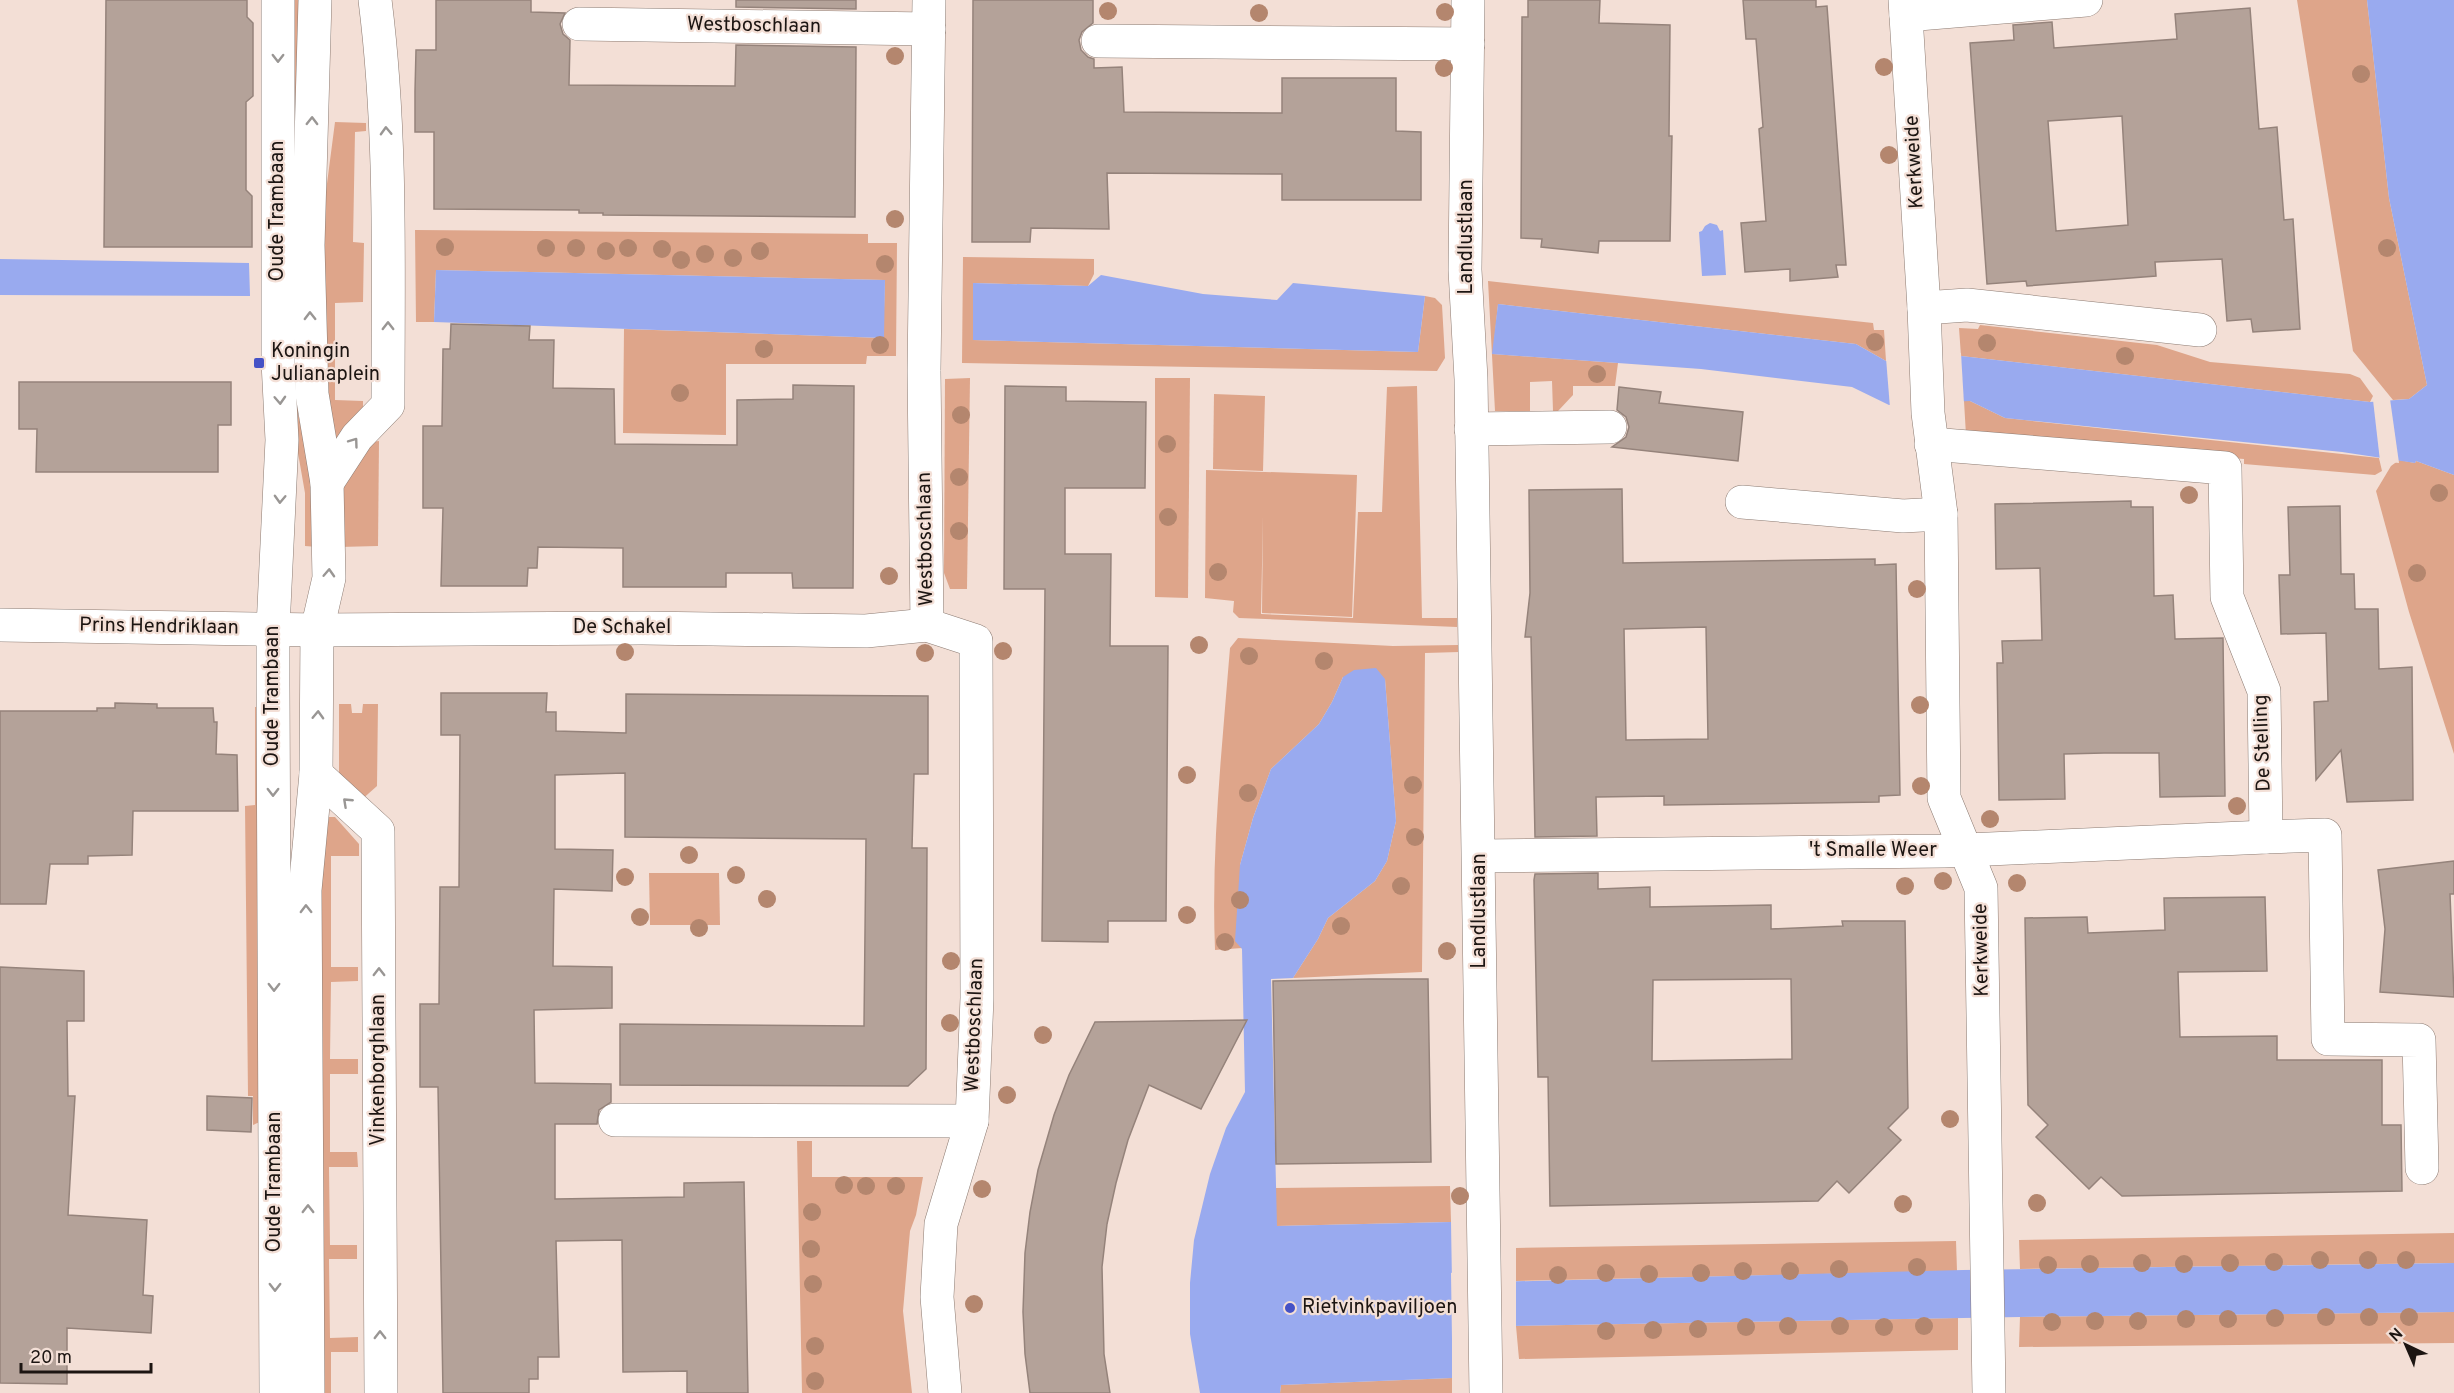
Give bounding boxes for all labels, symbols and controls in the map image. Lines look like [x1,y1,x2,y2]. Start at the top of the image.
street label: Westboschlaan [687,12,821,40]
one-way arrow [272,54,284,63]
street label: Kerkweide [1900,115,1930,209]
one-way arrow [305,117,318,126]
one-way arrow [379,126,392,135]
street label: Oude Trambaan [265,141,291,281]
street label: Landlustlaan [1454,179,1480,295]
one-way arrow [304,312,316,321]
one-way arrow [382,321,394,330]
place label: Koningin Julianaplein [271,339,380,388]
marker: Koningin Julianaplein [252,356,266,370]
one-way arrow [274,396,287,405]
one-way arrow [347,437,358,448]
street label: Westboschlaan [912,472,940,606]
one-way arrow [273,494,286,503]
one-way arrow [322,568,335,577]
street label: Prins Hendriklaan [79,613,239,641]
street label: De Schakel [573,615,671,641]
street label: Oude Trambaan [260,626,286,766]
street label: De Stelling [2248,694,2278,792]
one-way arrow [311,711,324,720]
one-way arrow [267,787,279,796]
one-way arrow [343,799,354,810]
street label: 't Smalle Weer [1809,838,1937,864]
street label: Landlustlaan [1467,853,1493,969]
street label: Kerkweide [1968,903,1996,997]
one-way arrow [299,904,312,913]
street label: Westboschlaan [960,958,990,1092]
one-way arrow [373,967,385,976]
one-way arrow [268,982,280,991]
street label: Vinkenborghlaan [366,994,392,1146]
street label: Oude Trambaan [262,1112,288,1252]
one-way arrow [302,1204,314,1213]
one-way arrow [269,1282,281,1291]
place label: Rietvinkpaviljoen [1302,1295,1457,1321]
marker: Rietvinkpaviljoen [1283,1301,1297,1315]
north arrow [2376,1315,2436,1375]
text: N [2386,1324,2408,1347]
one-way arrow [374,1330,386,1339]
scale bar [21,1336,152,1374]
text: 20 m [30,1347,72,1370]

